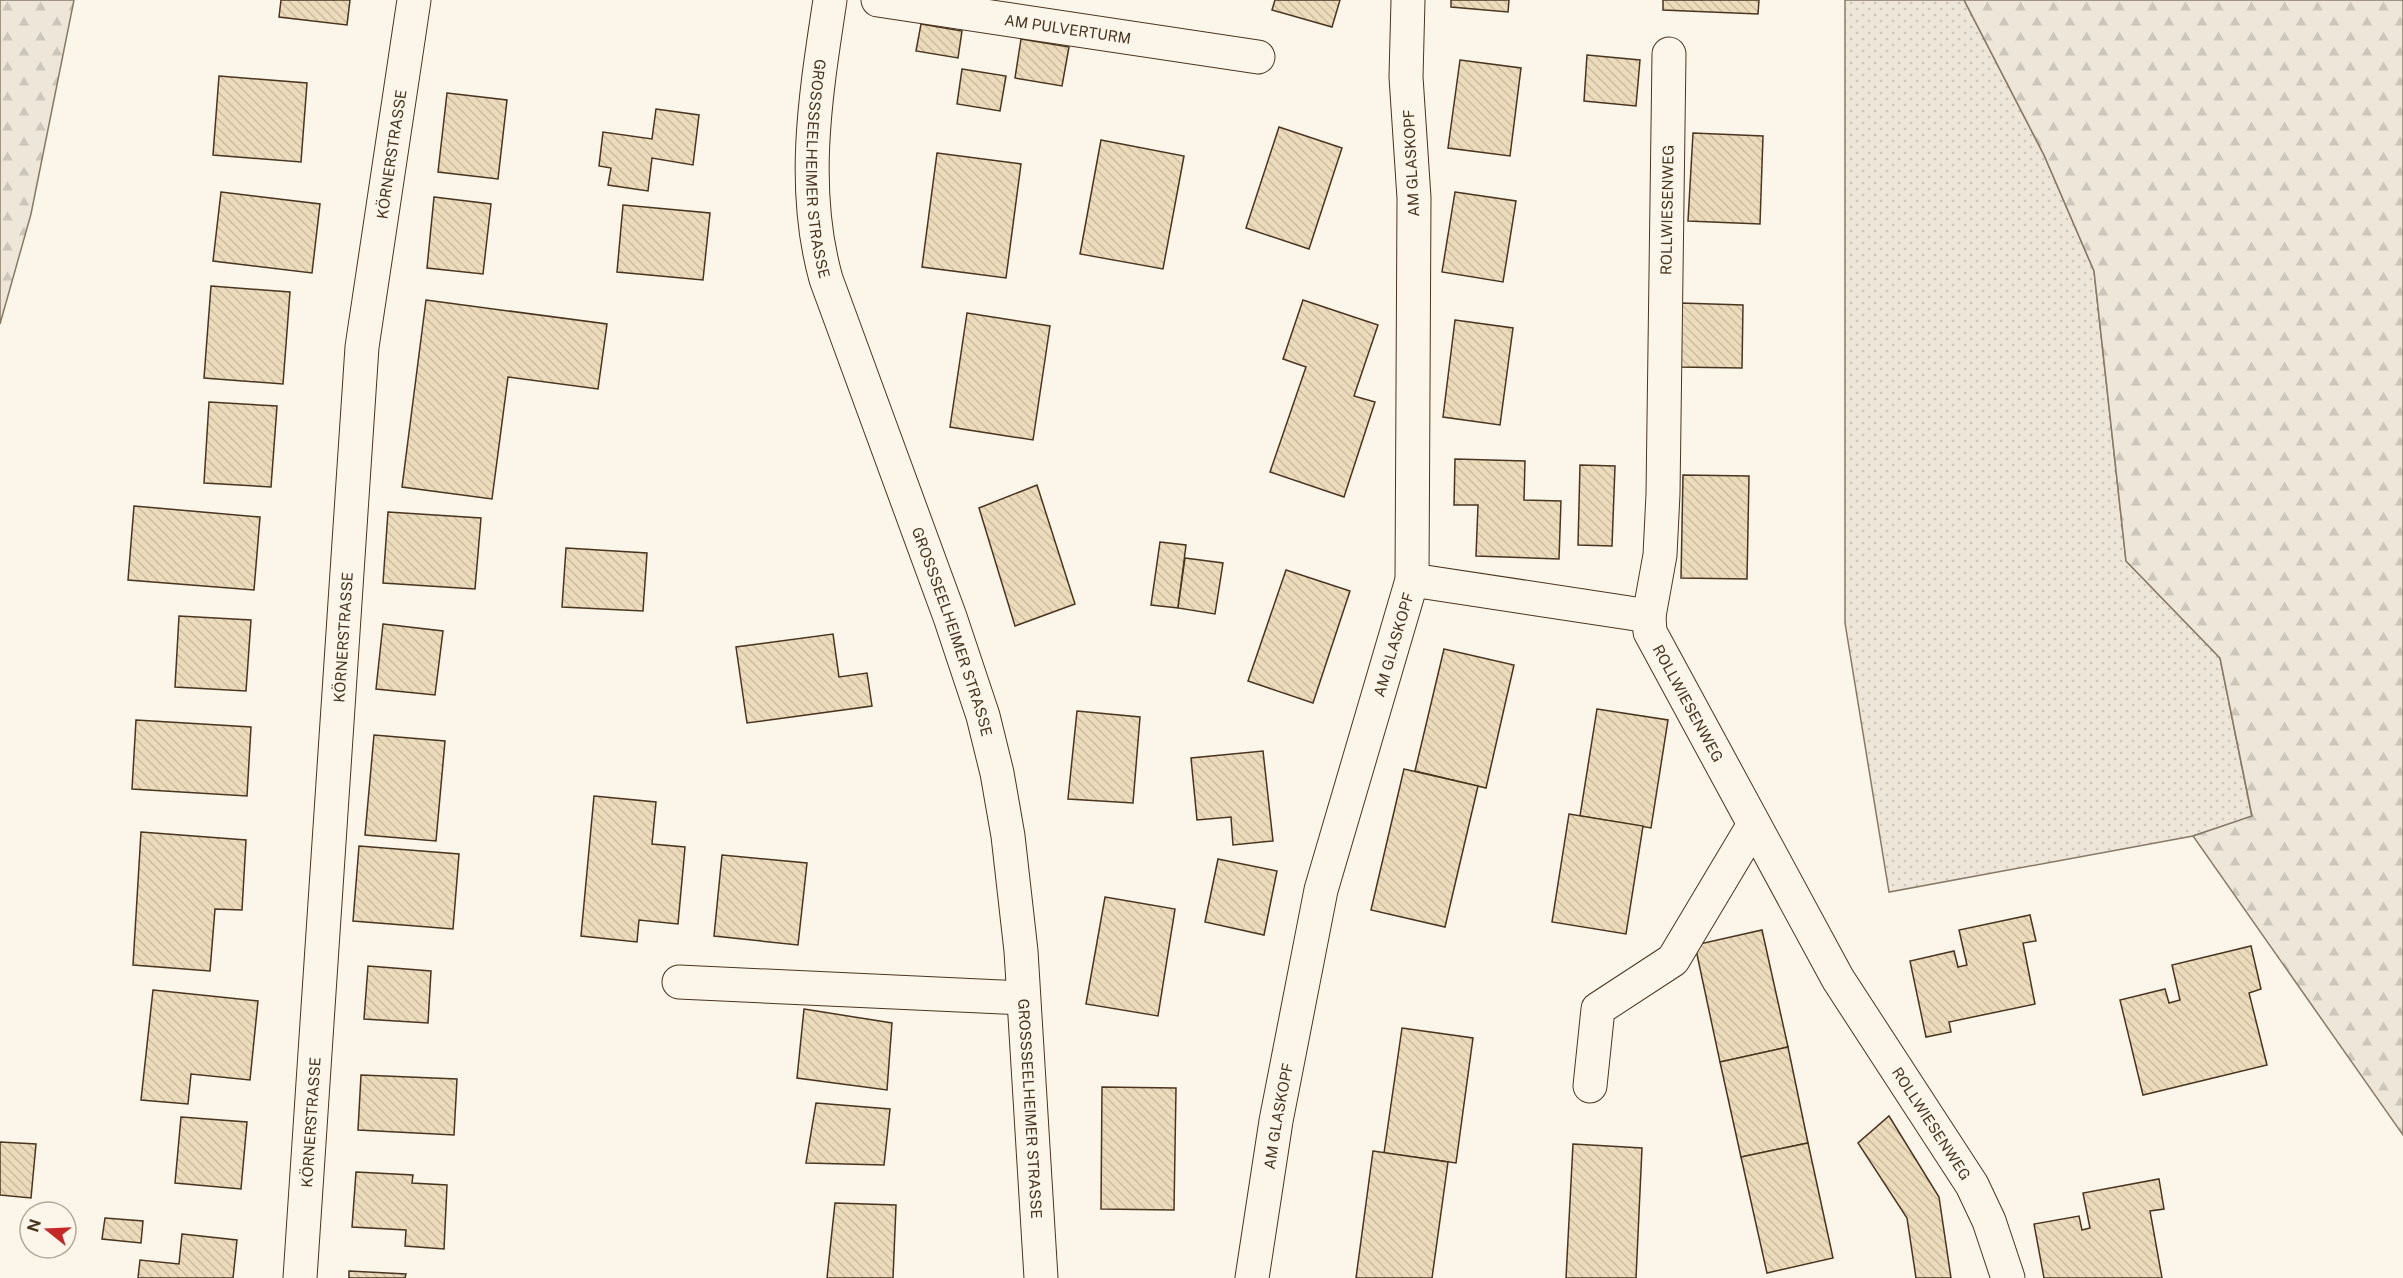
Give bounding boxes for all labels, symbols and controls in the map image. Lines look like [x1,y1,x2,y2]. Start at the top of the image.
street label: AM PULVERTURM [1003,11,1132,46]
street label: GROSSSEELHEIMER STRASSE [804,58,834,280]
street label: KÖRNERSTRASSE [373,88,409,220]
street label: AM GLASKOPF [1400,109,1422,217]
street label: ROLLWIESENWEG [1657,145,1677,275]
street label: GROSSSEELHEIMER STRASSE [909,524,996,738]
street label: KÖRNERSTRASSE [330,572,355,703]
street label: AM GLASKOPF [1370,590,1416,699]
street label: ROLLWIESENWEG [1650,642,1727,765]
street label: GROSSSEELHEIMER STRASSE [1015,998,1046,1219]
street label: KÖRNERSTRASSE [297,1057,323,1188]
street label: AM GLASKOPF [1260,1061,1296,1170]
street label: ROLLWIESENWEG [1889,1064,1975,1183]
north arrow [18,1200,78,1260]
text: N [23,1217,45,1234]

